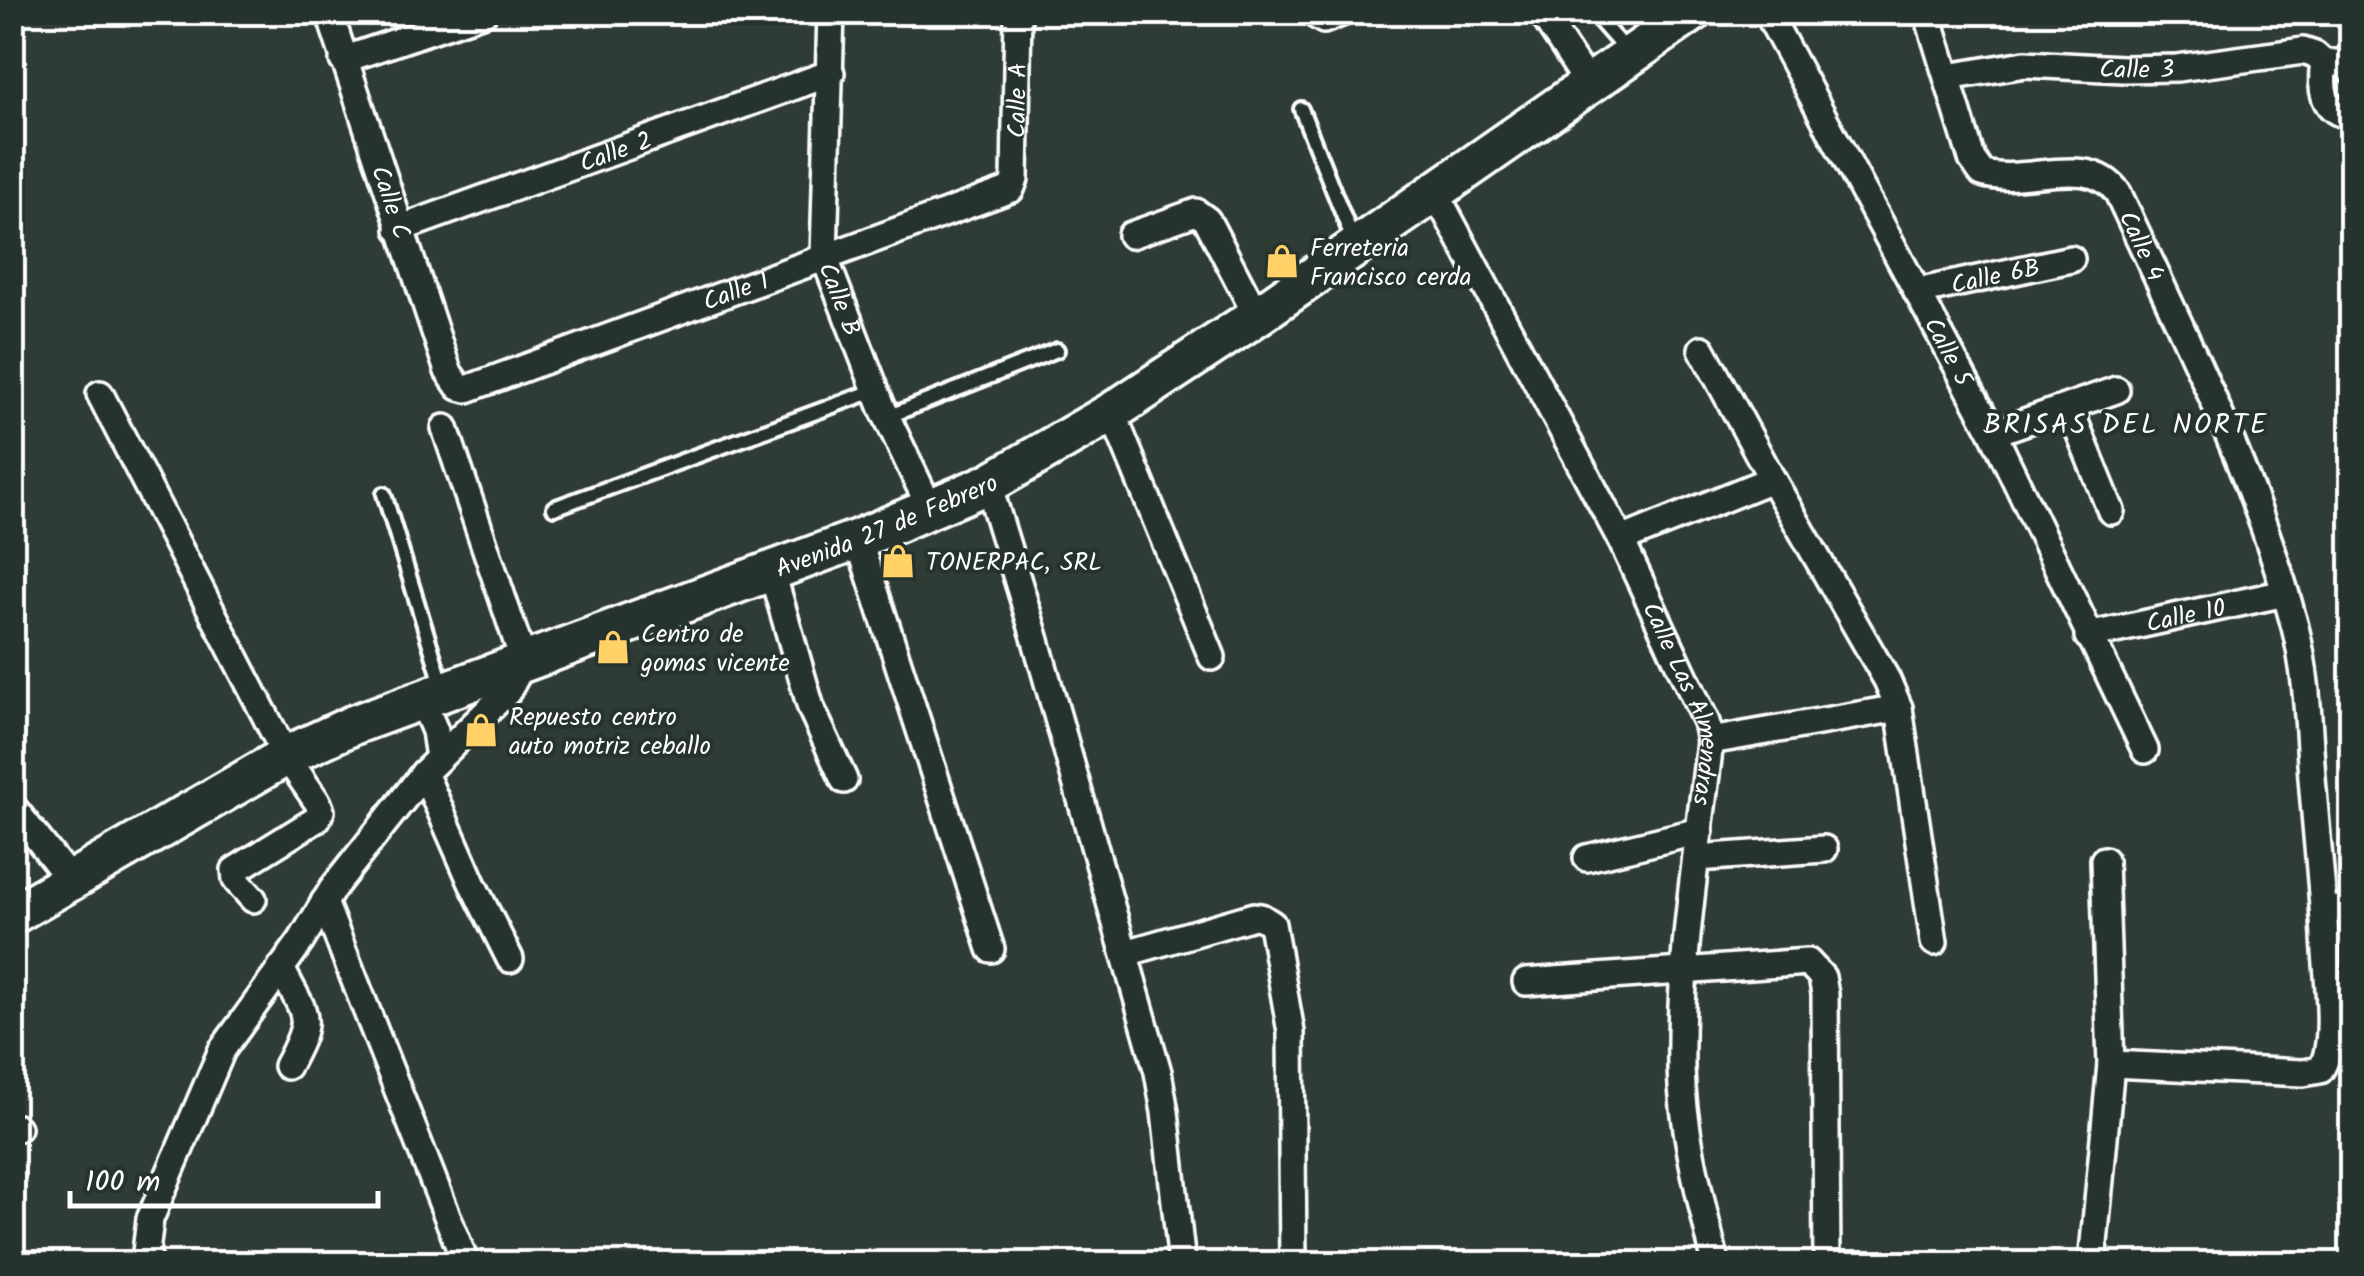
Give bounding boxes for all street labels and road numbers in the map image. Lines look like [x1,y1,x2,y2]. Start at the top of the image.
street label: Calle 3 [2098,50,2174,91]
street label: Calle A [998,62,1039,138]
street label: Calle 2 [574,121,658,184]
street label: Calle C [359,160,421,244]
street label: Calle 4 [2107,204,2175,288]
street label: Calle 6B [1947,248,2044,306]
street label: Calle B [806,257,871,342]
street label: Calle 1 [697,262,775,323]
street label: Calle 5 [1912,310,1983,395]
street label: Avenida 27 de Febrero [770,464,1006,590]
street label: Calle 10 [2142,588,2230,645]
street label: Calle Las Almendras [1631,596,1728,808]

